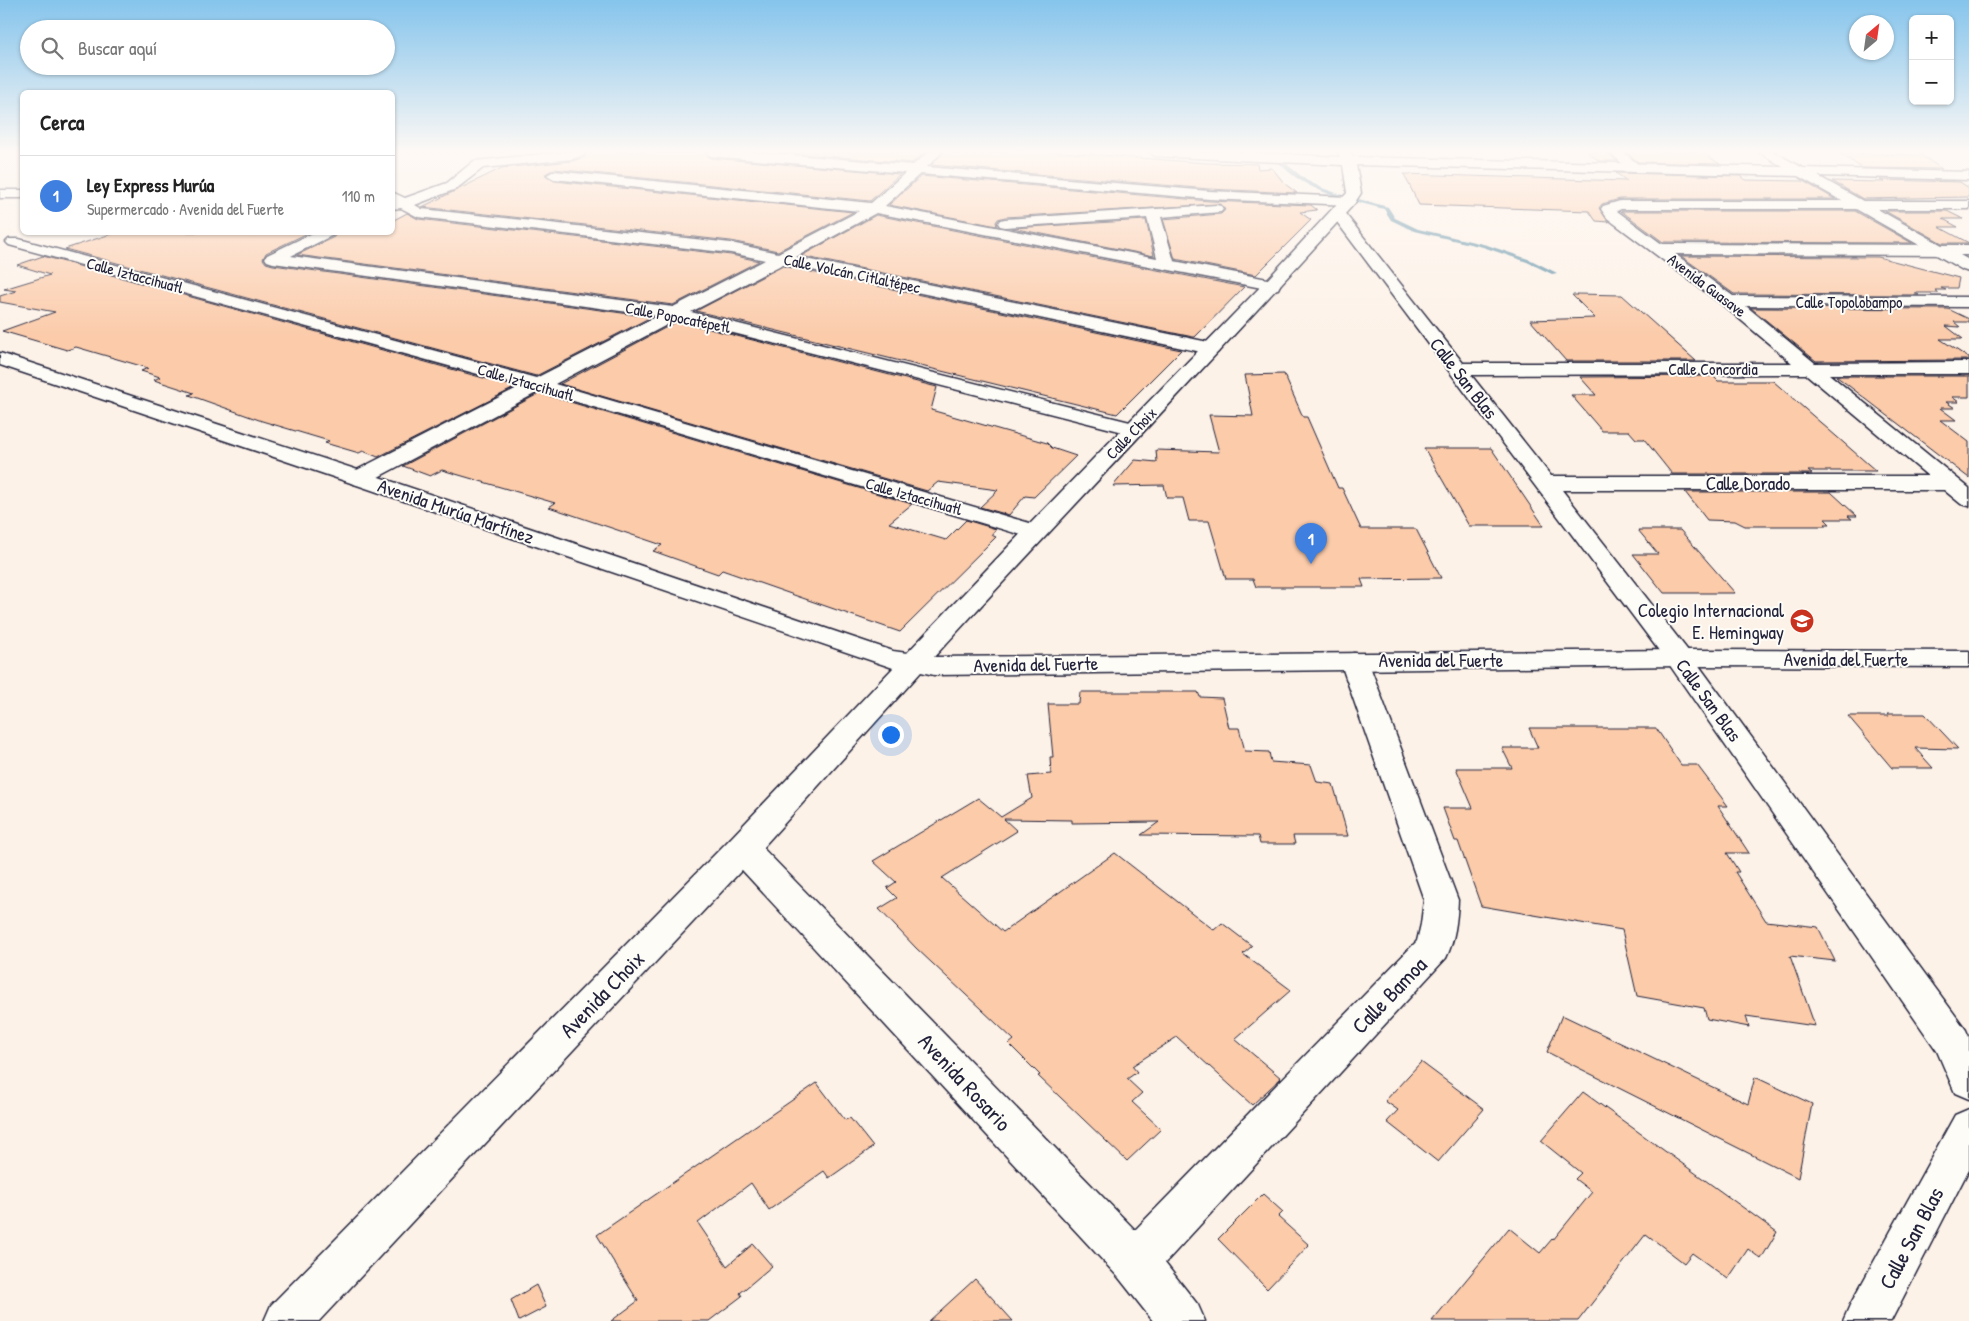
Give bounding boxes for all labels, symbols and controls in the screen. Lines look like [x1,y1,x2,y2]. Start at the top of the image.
north arrow [1849,15,1894,60]
map controls [1909,15,1954,105]
button: + [1909,15,1954,60]
search box [20,20,395,75]
icon: search [38,34,66,62]
text: Buscar aquí [78,35,157,61]
button: − [1909,60,1954,105]
text: Cerca [40,108,84,137]
text: Ley Express Murúa [87,172,214,198]
text: 1 [53,185,59,207]
text: 110 m [342,185,375,207]
text: Supermercado · Avenida del Fuerte [87,198,284,220]
street label: Calle Volcán Citlaltépec [782,248,923,298]
street label: Avenida Guasave [1663,248,1751,322]
street label: Calle Iztaccihuatl [84,251,187,299]
street label: Calle Topolobampo [1796,291,1903,313]
street label: Calle Popocatépetl [623,296,733,338]
street label: Calle San Blas [1424,332,1504,424]
street label: Calle Iztaccihuatl [475,358,578,406]
street label: Calle Concordia [1668,358,1758,380]
street label: Calle Choix [1101,402,1161,464]
street label: Calle Dorado [1706,470,1791,496]
street label: Avenida Murúa Martínez [375,472,537,550]
street label: Calle Iztaccihuatl [863,472,966,520]
pin: 1 [1295,523,1327,564]
place label: Colegio Internacional E. Hemingway [1638,597,1785,645]
school or university icon: Colegio Internacional E. Hemingway [1789,608,1815,634]
street label: Avenida del Fuerte [1784,646,1909,672]
street label: Avenida del Fuerte [1379,647,1504,673]
street label: Avenida del Fuerte [973,650,1099,678]
street label: Calle San Blas [1670,653,1748,747]
your location [878,722,904,748]
street label: Avenida Choix [553,944,651,1044]
street label: Calle Bamoa [1345,950,1433,1040]
street label: Avenida Rosario [912,1027,1018,1138]
street label: Calle San Blas [1872,1182,1950,1294]

